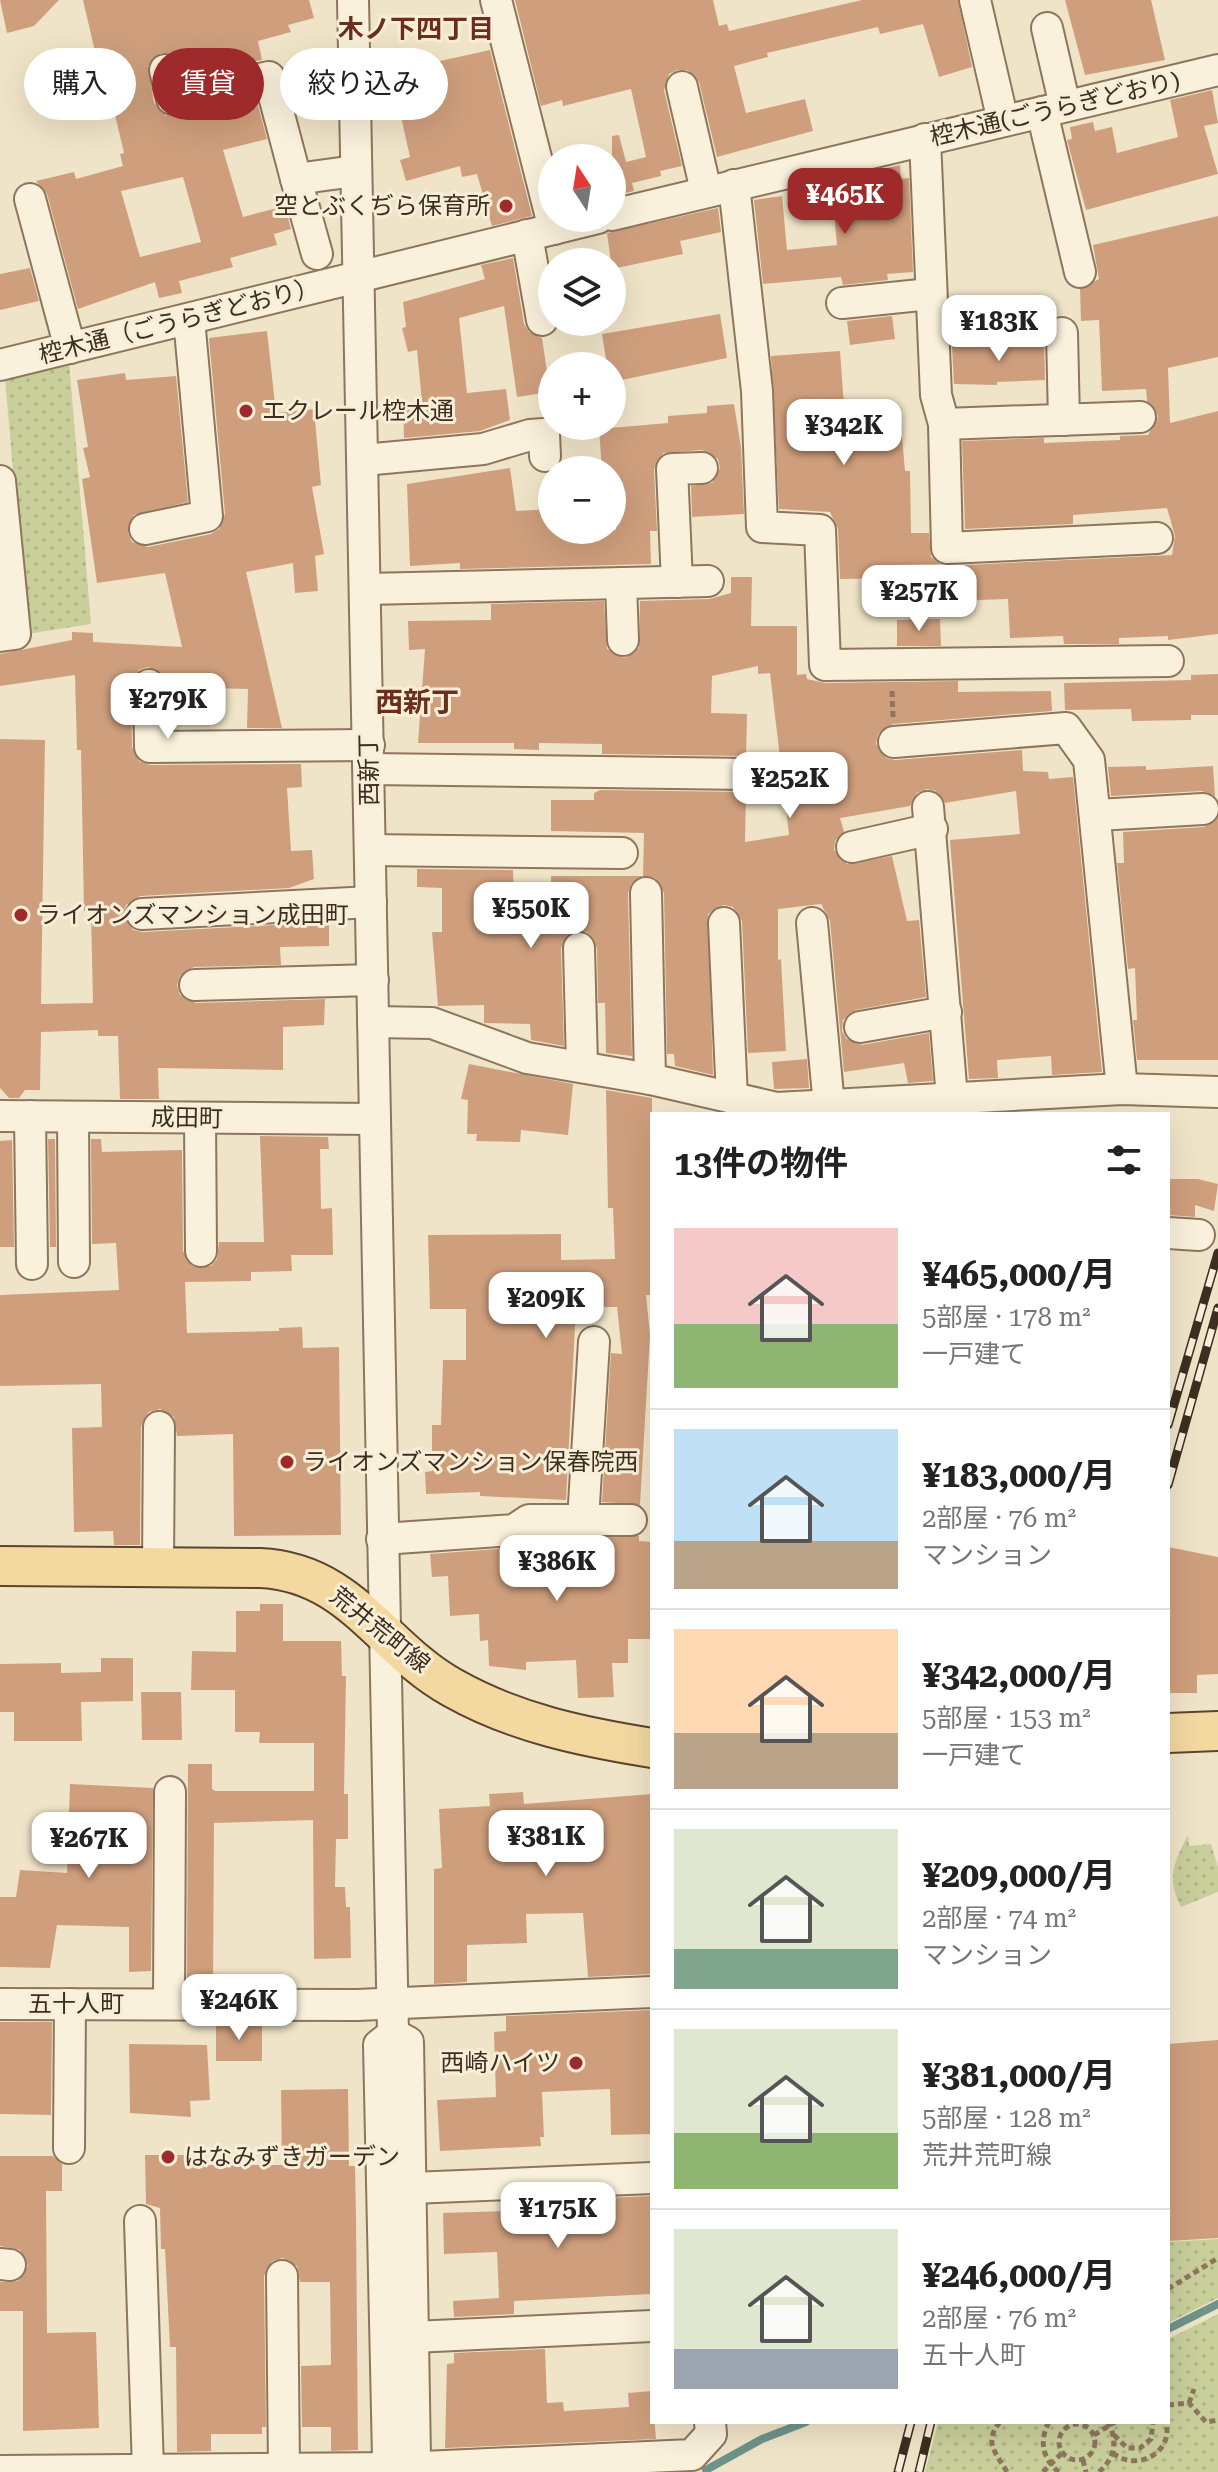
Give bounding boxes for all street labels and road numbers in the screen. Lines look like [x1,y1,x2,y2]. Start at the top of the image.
street label: 椌木通(ごうらぎどおり) [927,67,1183,151]
street label: 椌木通（ごうらぎどおり） [36,273,322,369]
street label: 西新丁 [354,734,384,806]
street label: 成田町 [151,1103,223,1133]
street label: 荒井荒町線 [325,1581,435,1679]
street label: 五十人町 [28,1990,124,2018]

